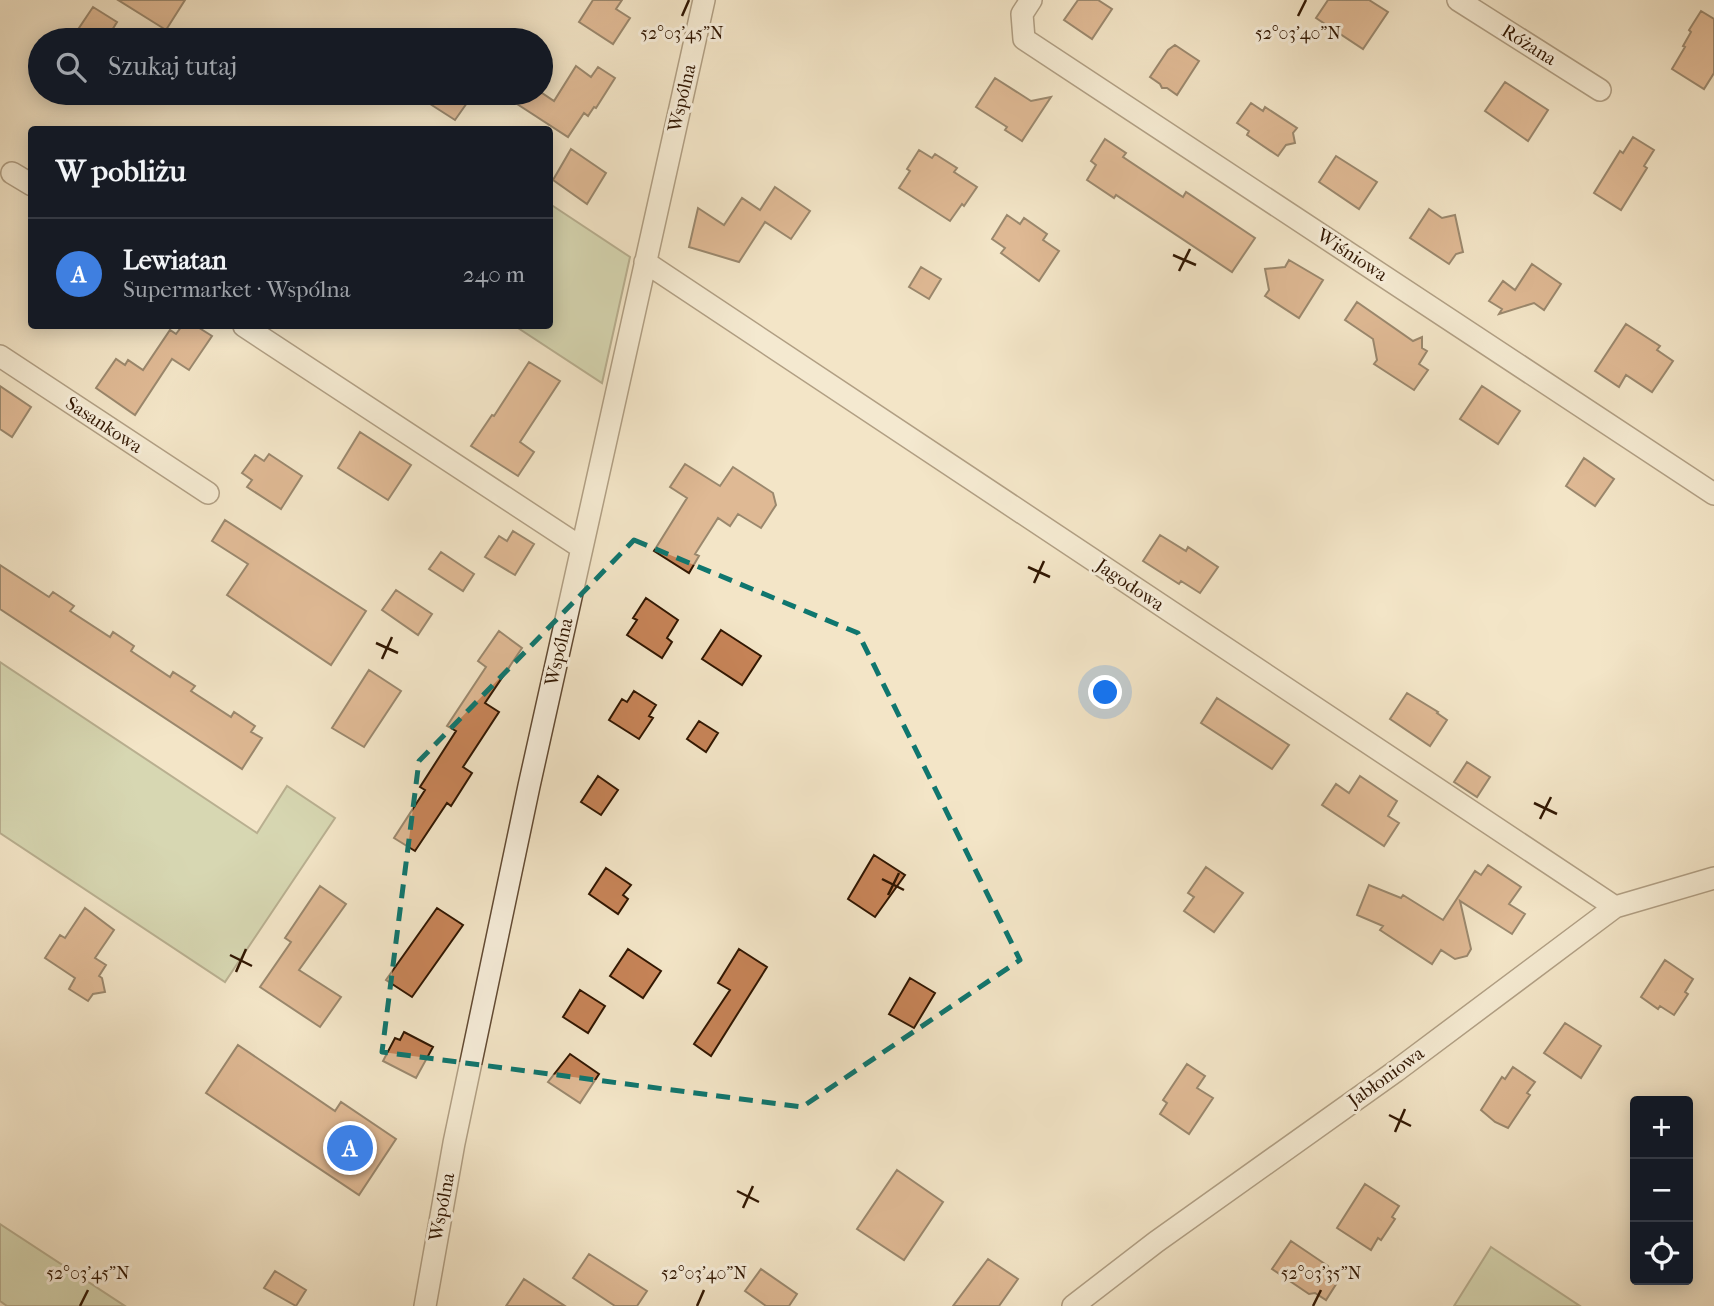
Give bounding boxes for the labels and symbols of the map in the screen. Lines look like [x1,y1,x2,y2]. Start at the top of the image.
street label: Różana [1498,20,1560,70]
text: 52°03'45"N [640,23,724,44]
text: 52°03'40"N [1255,23,1341,44]
street label: Wspólna [663,62,701,135]
street label: Wiśniowa [1312,224,1392,286]
street label: Sasankowa [62,392,147,458]
street label: Jagodowa [1090,553,1168,616]
street label: Wspólna [540,616,578,689]
your location [1088,675,1122,709]
street label: Jabłoniowa [1342,1042,1428,1113]
pin: A [327,1122,373,1174]
street label: Wspólna [424,1171,459,1244]
text: 52°03'45"N [46,1263,130,1284]
text: 52°03'40"N [661,1263,747,1284]
text: 52°03'35"N [1281,1263,1362,1284]

